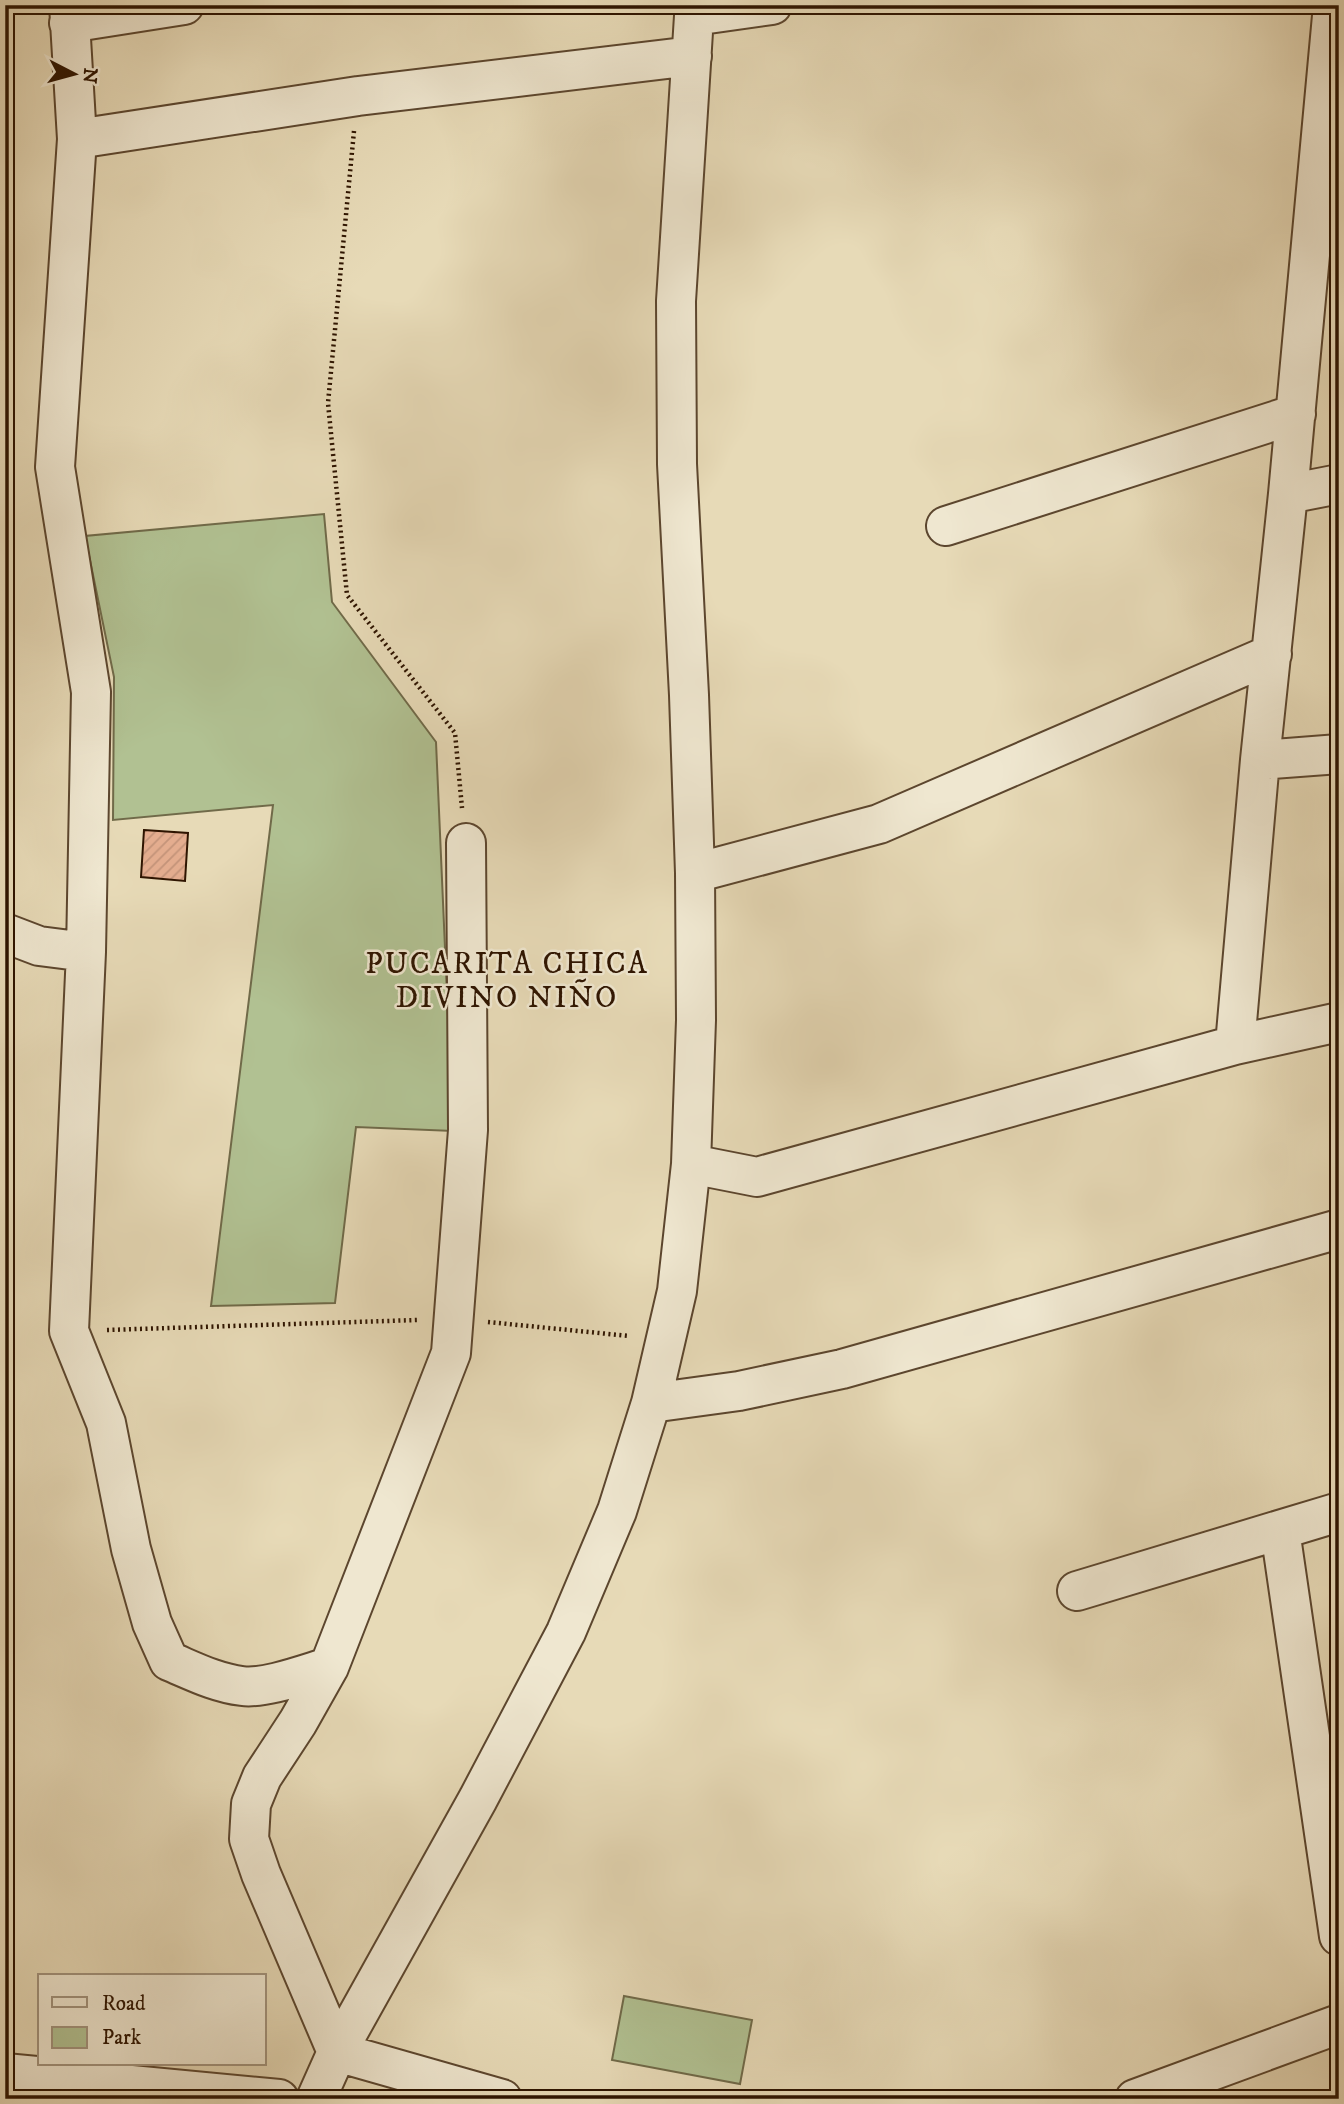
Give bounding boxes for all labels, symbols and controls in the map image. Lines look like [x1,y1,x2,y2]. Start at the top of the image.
north arrow [38,38,108,108]
text: N [77,67,102,85]
district label: PUCARITA CHICA DIVINO NIÑO [365,946,649,1017]
legend [38,1974,266,2066]
text: Road [102,1991,146,2017]
text: Park [102,2025,142,2051]

